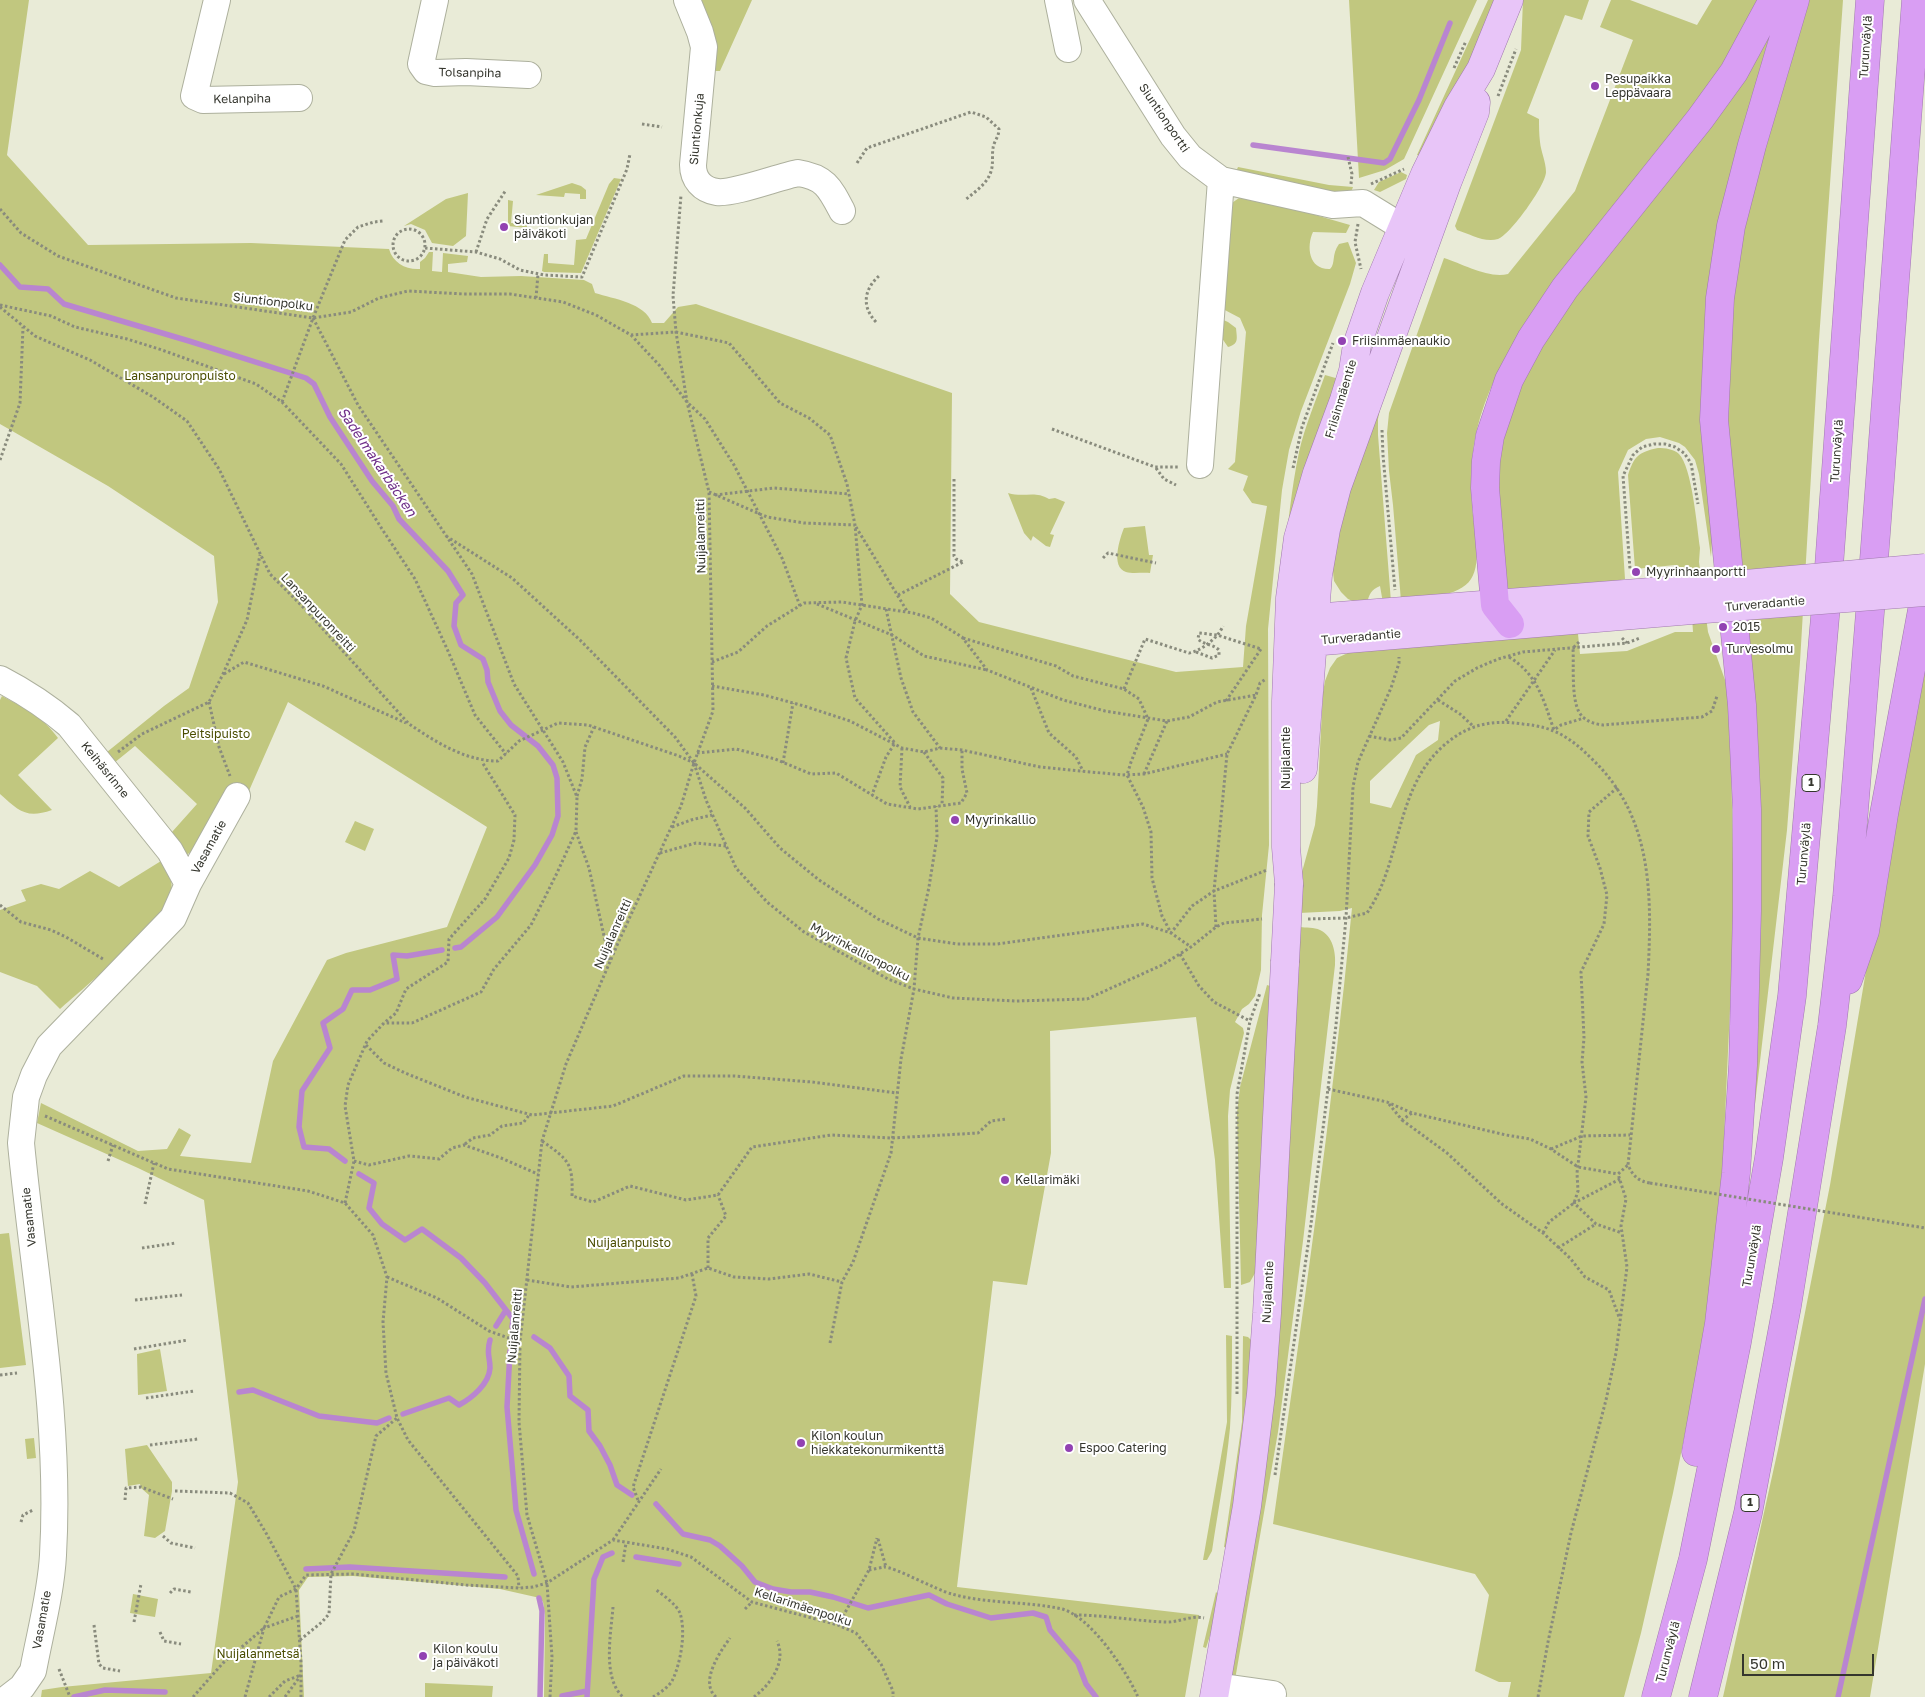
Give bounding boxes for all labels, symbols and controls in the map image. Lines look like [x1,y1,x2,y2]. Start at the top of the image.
street label: Turunväylä [1857,15,1875,79]
street label: Tolsanpiha [439,65,501,81]
place label: Pesupaikka Leppävaara [1605,72,1671,100]
marker: Pesupaikka Leppävaara [1589,80,1601,92]
street label: Siuntionportti [1136,81,1192,155]
street label: Kelanpiha [213,91,271,107]
street label: Siuntionkuja [687,92,707,166]
place label: Siuntionkujan päiväkoti [514,213,593,241]
marker: Siuntionkujan päiväkoti [498,221,510,233]
street label: Siuntionpolku [232,290,314,314]
place label: Friisinmäenaukio [1352,334,1450,348]
marker: Friisinmäenaukio [1336,335,1348,347]
street label: Friisinmäentie [1322,358,1360,440]
park label: Lansanpuronpuisto [124,369,236,383]
water label: Sadelmakarbäcken [334,404,420,520]
street label: Turunväylä [1828,419,1846,483]
street label: Nuijalanreitti [693,498,709,574]
place label: Myyrinhaanportti [1646,565,1746,579]
marker: Myyrinhaanportti [1630,566,1642,578]
street label: Lansanpuronreitti [278,570,358,656]
street label: Turveradantie [1725,593,1805,615]
place label: 2015 [1733,620,1760,634]
marker: 2015 [1717,621,1729,633]
street label: Turveradantie [1321,626,1401,648]
place label: Turvesolmu [1726,642,1793,656]
marker: Turvesolmu [1710,643,1722,655]
park label: Peitsipuisto [182,727,250,741]
street label: Nuijalantie [1279,727,1293,789]
street label: Keihäsrinne [78,739,132,801]
road number: 1 [1802,774,1820,791]
place label: Myyrinkallio [965,813,1036,827]
marker: Myyrinkallio [949,814,961,826]
street label: Vasamatie [188,817,230,877]
street label: Turunväylä [1794,822,1814,886]
street label: Nuijalanreitti [591,897,635,971]
street label: Myyrinkallionpolku [808,920,912,984]
place label: Kellarimäki [1015,1173,1080,1187]
marker: Kellarimäki [999,1174,1011,1186]
street label: Vasamatie [19,1187,39,1247]
street label: Turunväylä [1739,1224,1765,1288]
park label: Nuijalanpuisto [587,1236,671,1250]
street label: Nuijalantie [1259,1260,1277,1324]
street label: Nuijalanreitti [505,1288,525,1364]
place label: Kilon koulun hiekkatekonurmikenttä [811,1429,944,1457]
marker: Kilon koulun hiekkatekonurmikenttä [795,1437,807,1449]
place label: Espoo Catering [1079,1441,1167,1455]
marker: Espoo Catering [1063,1442,1075,1454]
road number: 1 [1741,1495,1759,1512]
street label: Kellarimäenpolku [752,1584,854,1630]
street label: Vasamatie [30,1589,54,1651]
street label: Turunväylä [1653,1620,1683,1684]
place label: Kilon koulu ja päiväkoti [433,1642,498,1670]
scale bar [1745,1644,1878,1676]
park label: Nuijalanmetsä [216,1647,300,1661]
marker: Kilon koulu ja päiväkoti [417,1650,429,1662]
text: 50 m [1750,1654,1785,1672]

